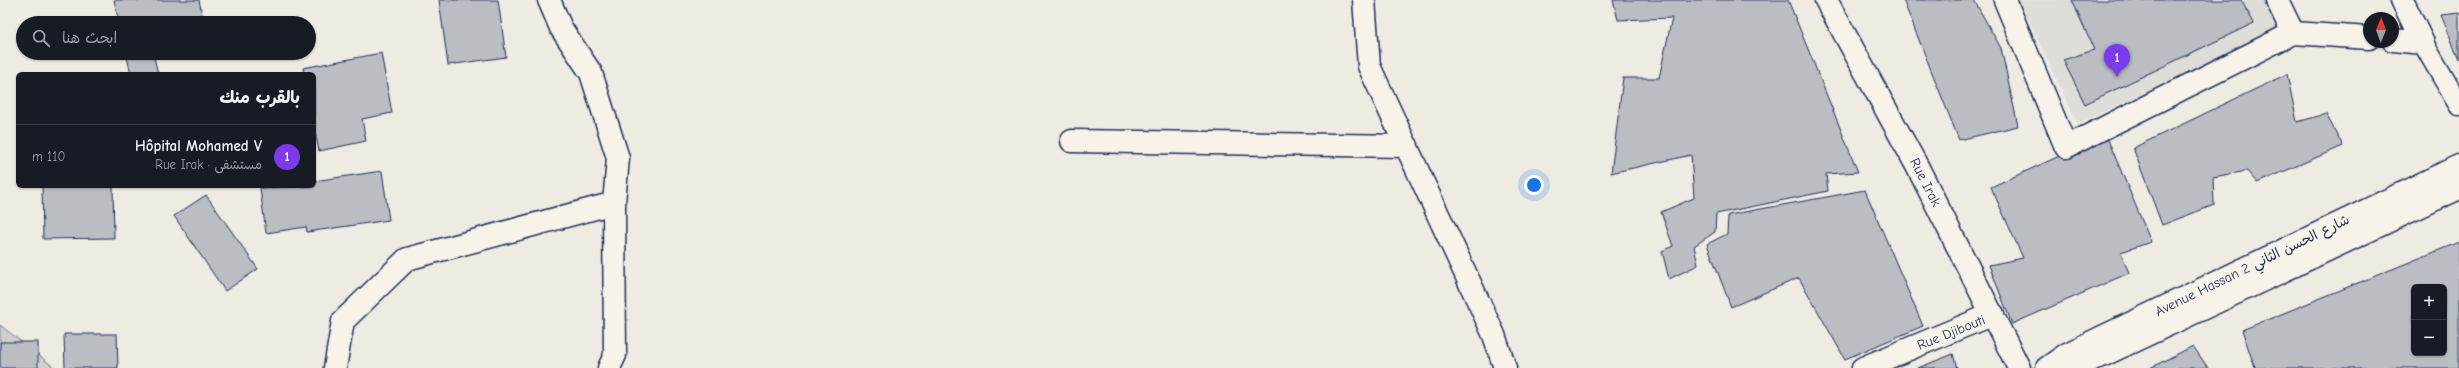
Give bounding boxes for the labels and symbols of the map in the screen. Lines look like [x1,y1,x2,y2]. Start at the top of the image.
north arrow [2363,12,2399,48]
pin: 1 [2104,44,2130,77]
street label: Rue Irak [1906,155,1945,209]
your location [1524,175,1544,195]
street label: Avenue Hassan 2 شارع الحسن الثاني [2152,211,2354,324]
street label: Rue Djibouti [1915,311,1988,354]

